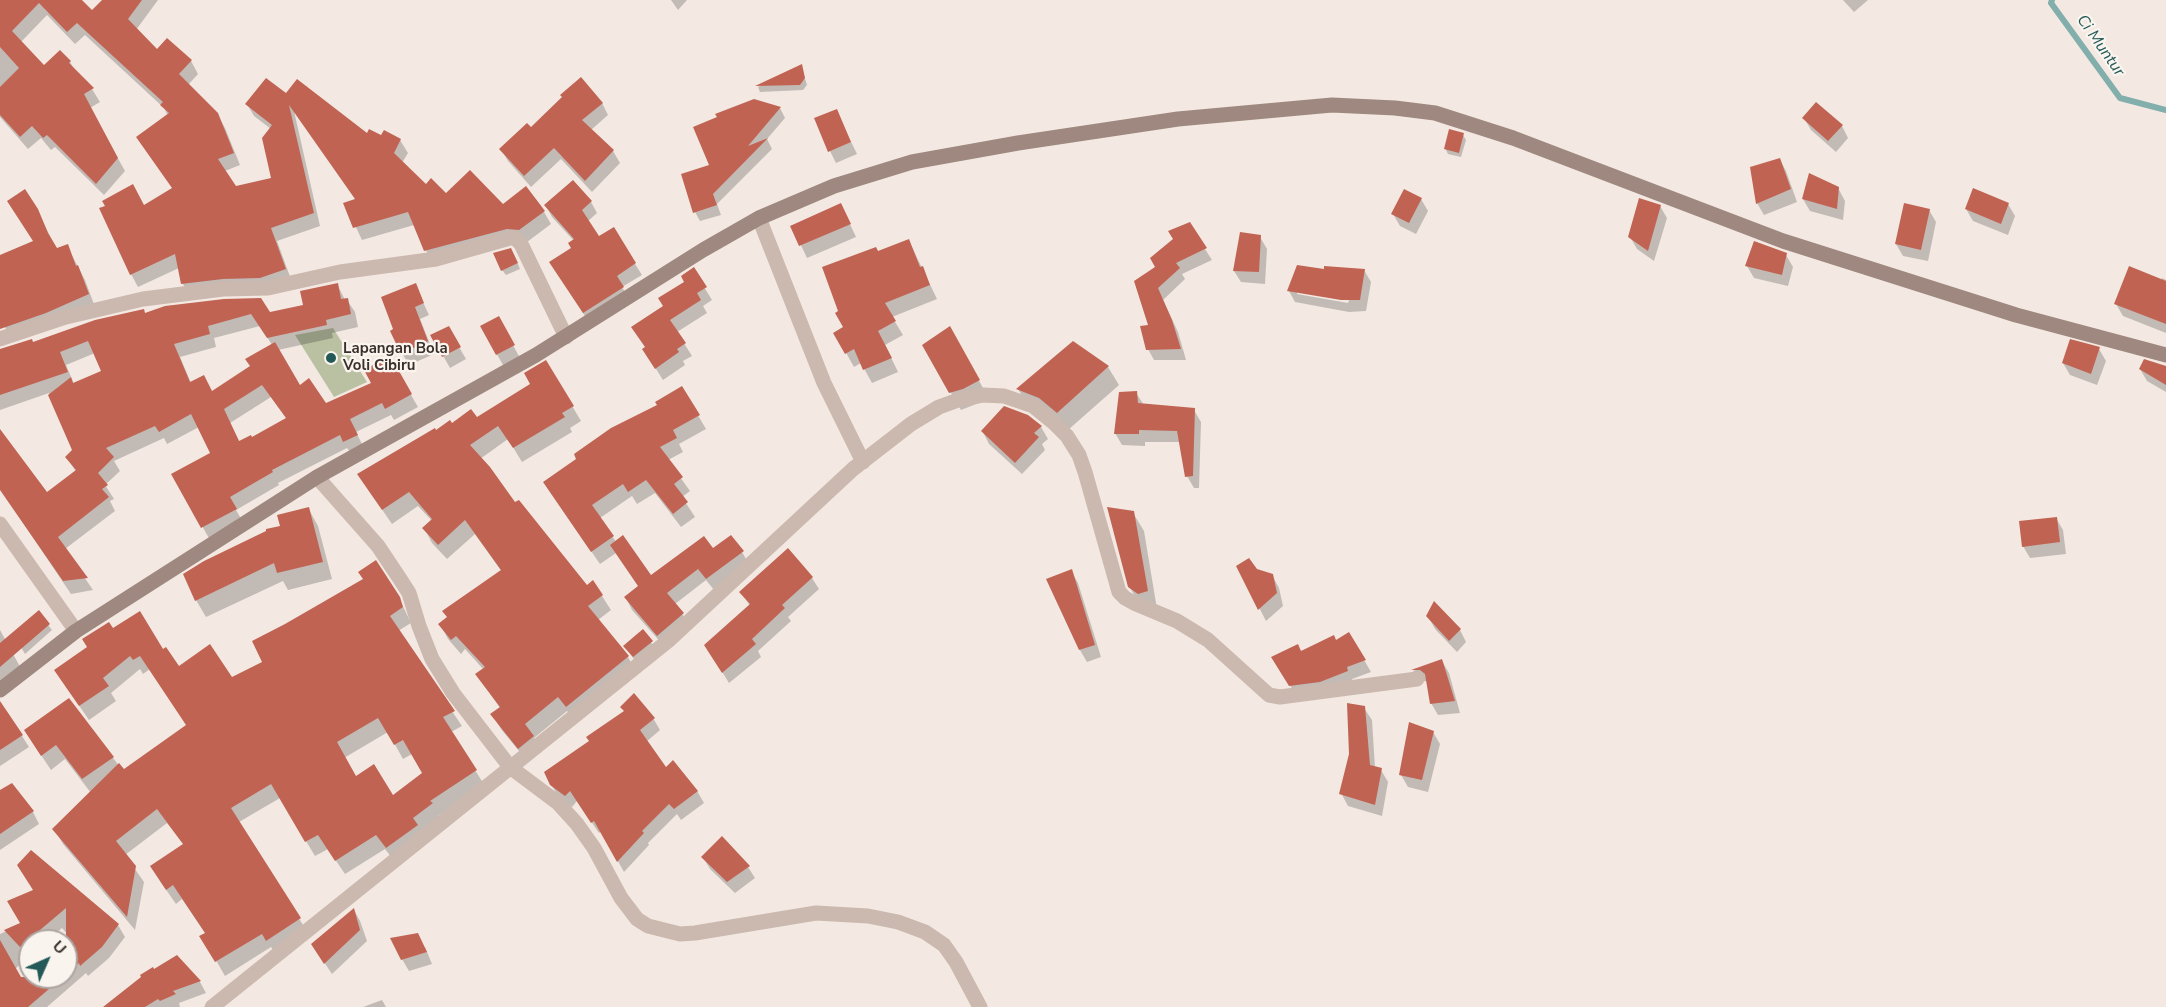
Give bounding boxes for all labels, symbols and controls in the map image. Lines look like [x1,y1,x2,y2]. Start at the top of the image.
water label: Ci Muntur [2072,12,2128,80]
place label: Lapangan Bola Voli Cibiru [343,340,448,375]
marker: Lapangan Bola Voli Cibiru [324,351,338,365]
north arrow [18,929,78,989]
text: U [47,936,71,960]

